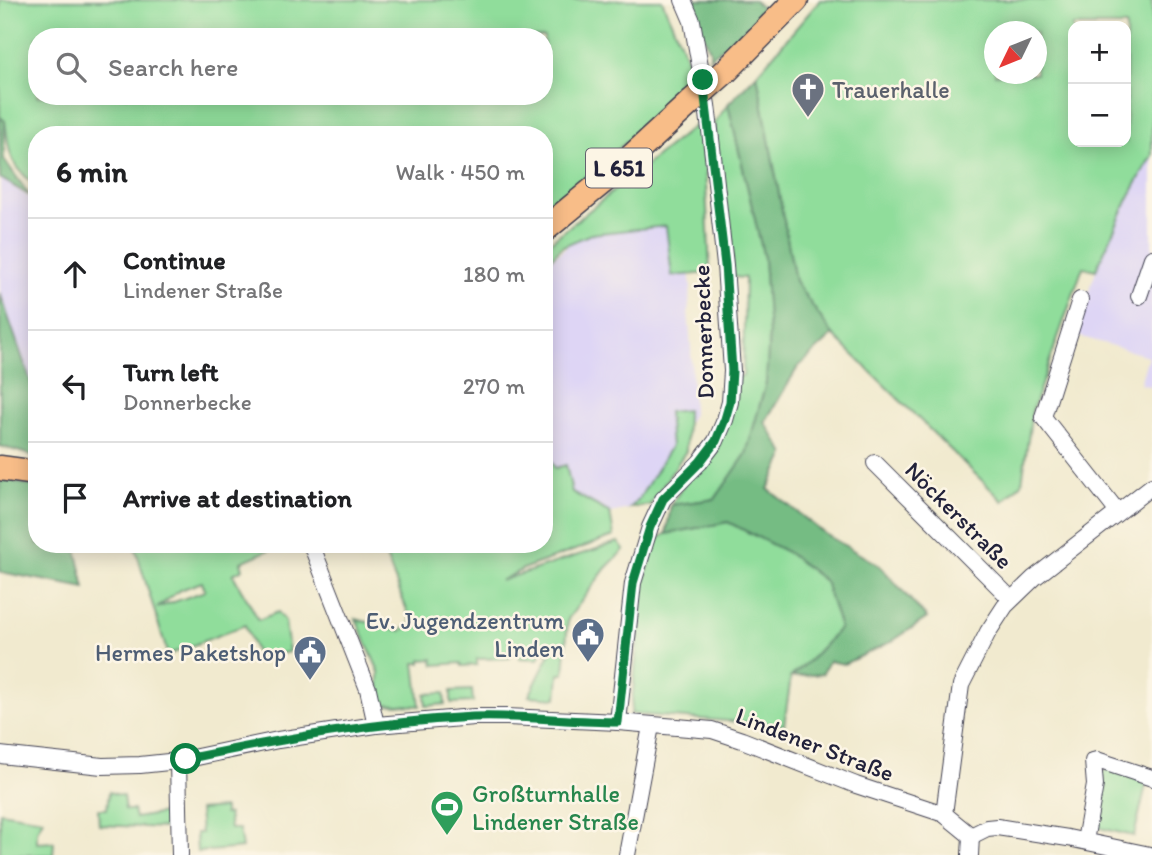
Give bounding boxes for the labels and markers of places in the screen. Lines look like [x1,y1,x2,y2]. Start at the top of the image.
church icon: Trauerhalle [789,70,827,119]
place label: Trauerhalle [832,75,950,104]
place label: Ev. Jugendzentrum Linden [366,606,564,663]
public building icon: Ev. Jugendzentrum Linden [569,615,607,664]
public building icon: Hermes Paketshop [291,633,329,682]
place label: Hermes Paketshop [95,638,286,667]
place label: Großturnhalle Lindener Straße [472,779,639,836]
sports icon: Großturnhalle Lindener Straße [428,788,466,837]

